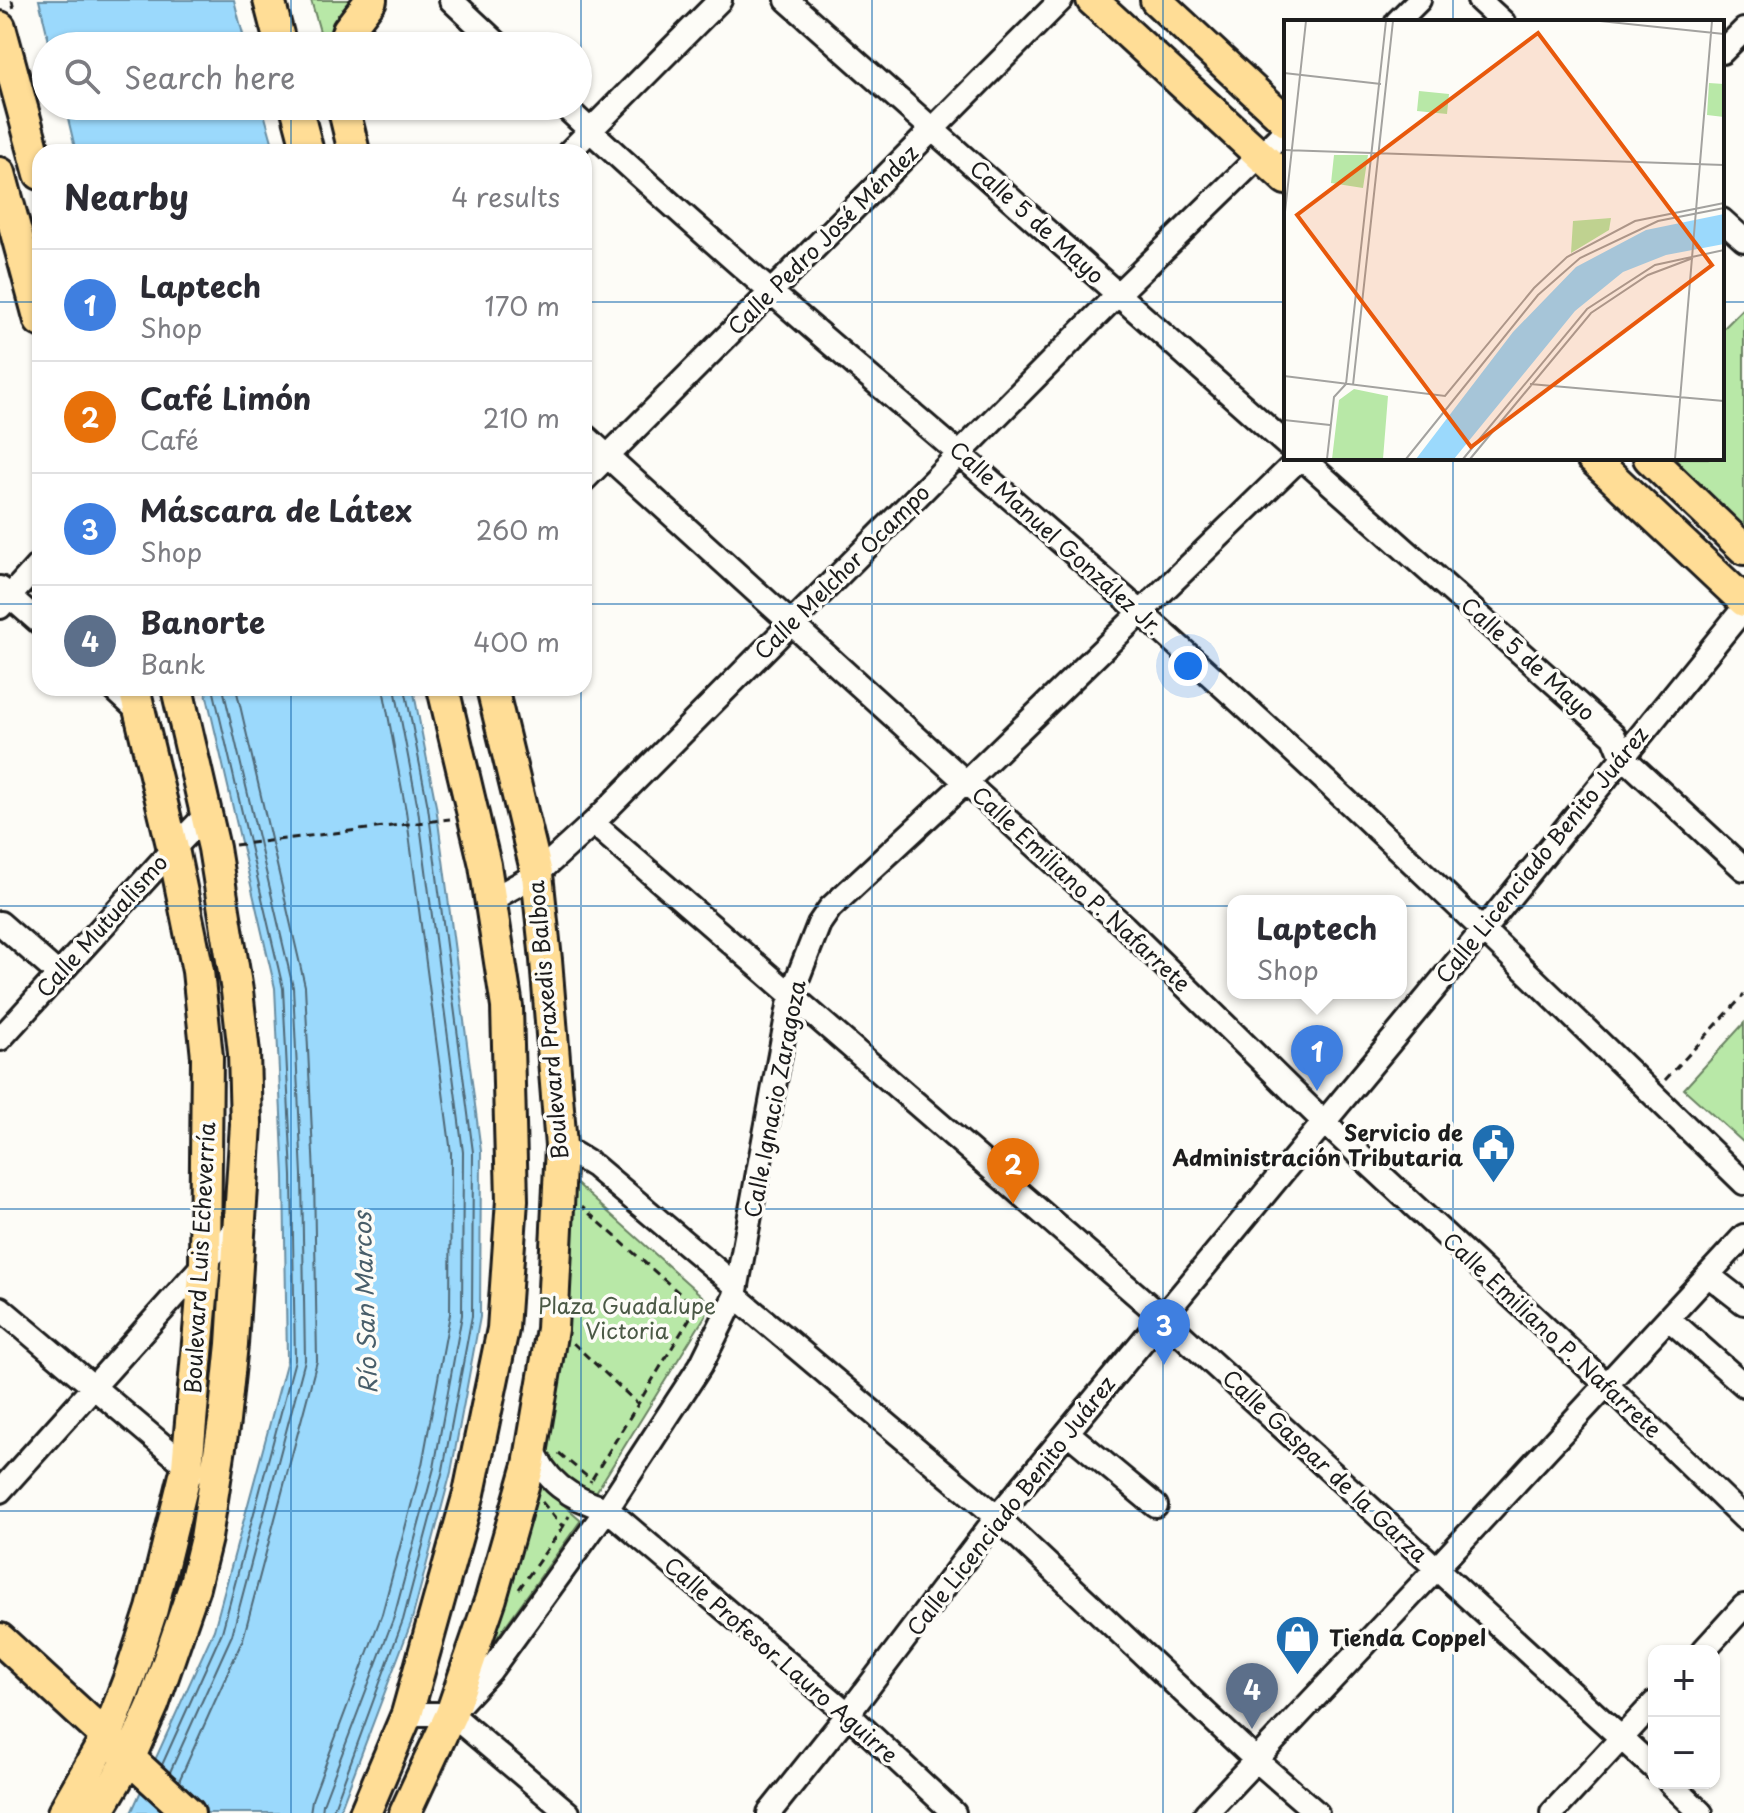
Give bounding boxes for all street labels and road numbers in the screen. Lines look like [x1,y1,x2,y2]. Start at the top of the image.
street label: Calle Pedro José Méndez [719,136,925,342]
street label: Calle 5 de Mayo [963,151,1113,290]
street label: Calle Manuel González Jr. [943,432,1171,642]
street label: Calle Melchor Ocampo [746,476,936,666]
street label: Calle 5 de Mayo [1454,588,1604,727]
street label: Calle Licenciado Benito Juárez [1427,719,1655,990]
street label: Calle Emiliano P. Nafarrete [965,777,1199,998]
street label: Calle Mutualismo [27,846,174,1004]
street label: Boulevard Praxedis Balboa [518,879,575,1161]
street label: Calle Ignacio Zaragoza [734,976,813,1220]
street label: Boulevard Luis Echeverría [175,1121,222,1395]
street label: Calle Emiliano P. Nafarrete [1436,1223,1670,1444]
street label: Calle Gaspar de la Garza [1216,1361,1436,1569]
street label: Calle Licenciado Benito Juárez [898,1368,1122,1642]
street label: Calle Profesor Lauro Aguirre [658,1548,906,1770]

